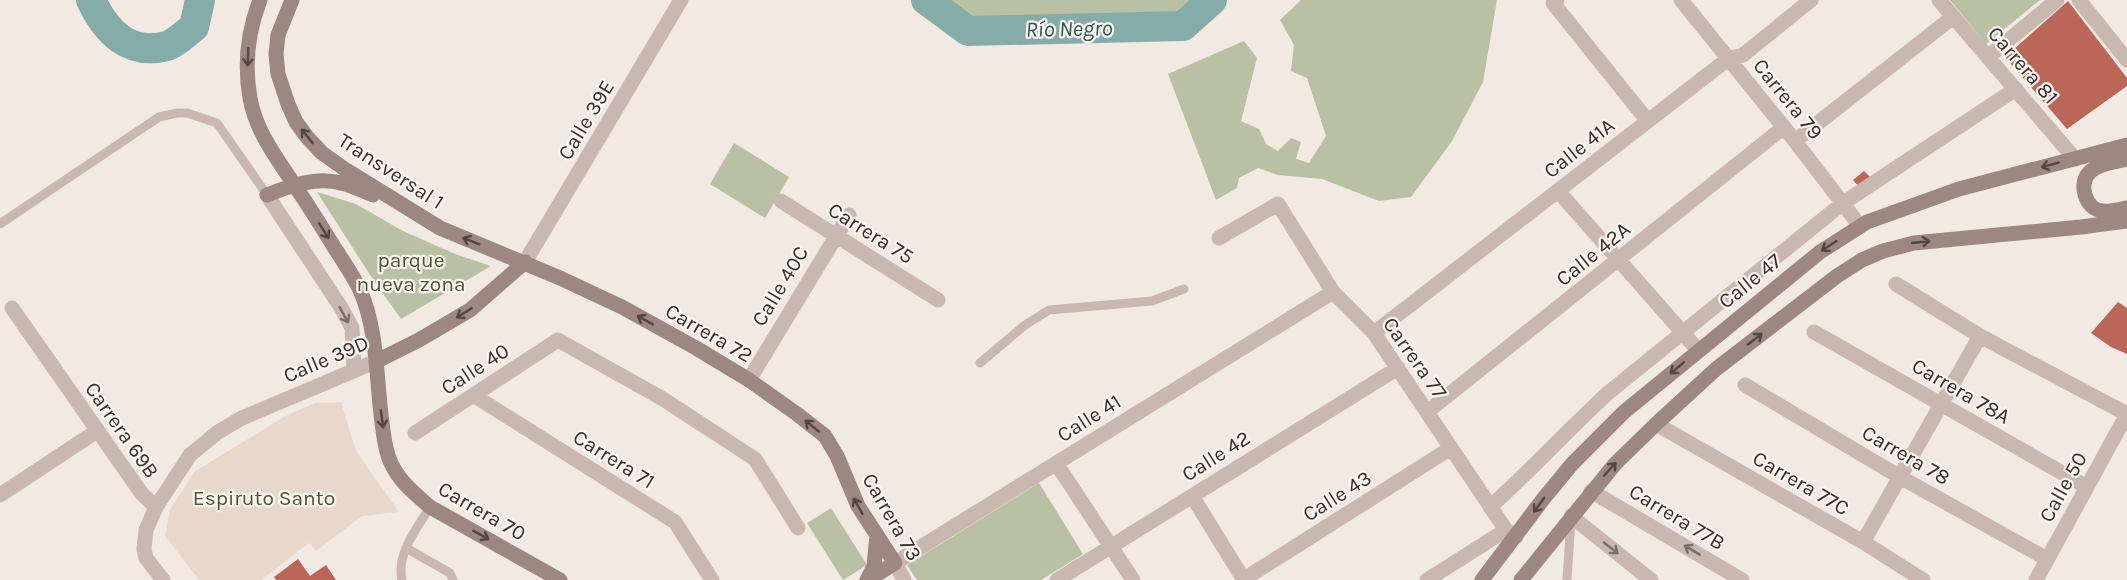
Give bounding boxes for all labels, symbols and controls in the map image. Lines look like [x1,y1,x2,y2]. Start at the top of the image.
water label: Río Negro [1025,15,1113,43]
street label: Carrera 81 [1983,22,2063,108]
one-way arrow [242,46,253,66]
street label: Carrera 79 [1748,54,1828,144]
street label: Calle 39E [553,76,619,164]
street label: Calle 41A [1539,113,1619,183]
one-way arrow [301,128,314,144]
street label: Transversal 1 [334,128,448,214]
one-way arrow [2041,160,2060,171]
street label: Carrera 75 [824,197,918,269]
street label: Calle 42A [1551,217,1635,291]
one-way arrow [319,222,331,239]
one-way arrow [462,235,480,246]
one-way arrow [1911,237,1931,248]
one-way arrow [1821,241,1838,253]
street label: Calle 40C [747,242,813,330]
park label: parque nueva zona [357,248,465,296]
street label: Calle 47 [1714,248,1786,313]
street label: Carrera 72 [661,298,757,368]
one-way arrow [339,305,350,323]
one-way arrow [456,306,473,319]
one-way arrow [636,313,653,325]
street label: Carrera 77 [1378,313,1452,404]
street label: Calle 39D [280,330,372,388]
one-way arrow [1747,332,1763,345]
street label: Calle 40 [437,338,513,400]
street label: Carrera 78A [1908,353,2014,429]
one-way arrow [1670,361,1685,375]
street label: Carrera 69B [80,377,164,483]
street label: Calle 41 [1053,389,1125,447]
one-way arrow [376,409,387,429]
one-way arrow [805,420,821,433]
street label: Carrera 78 [1858,420,1954,490]
street label: Carrera 71 [569,425,659,493]
street label: Calle 42 [1177,426,1255,486]
street label: Carrera 77C [1749,446,1853,520]
street label: Calle 50 [2034,448,2092,526]
one-way arrow [1603,462,1617,477]
street label: Calle 43 [1298,466,1376,526]
street label: Carrera 73 [857,469,927,565]
street label: Carrera 70 [434,476,530,546]
street label: Carrera 77B [1625,479,1729,555]
park label: Espiruto Santo [193,486,335,510]
one-way arrow [852,497,863,515]
one-way arrow [1533,497,1546,513]
one-way arrow [472,530,489,542]
one-way arrow [1603,542,1619,555]
one-way arrow [1684,544,1701,556]

